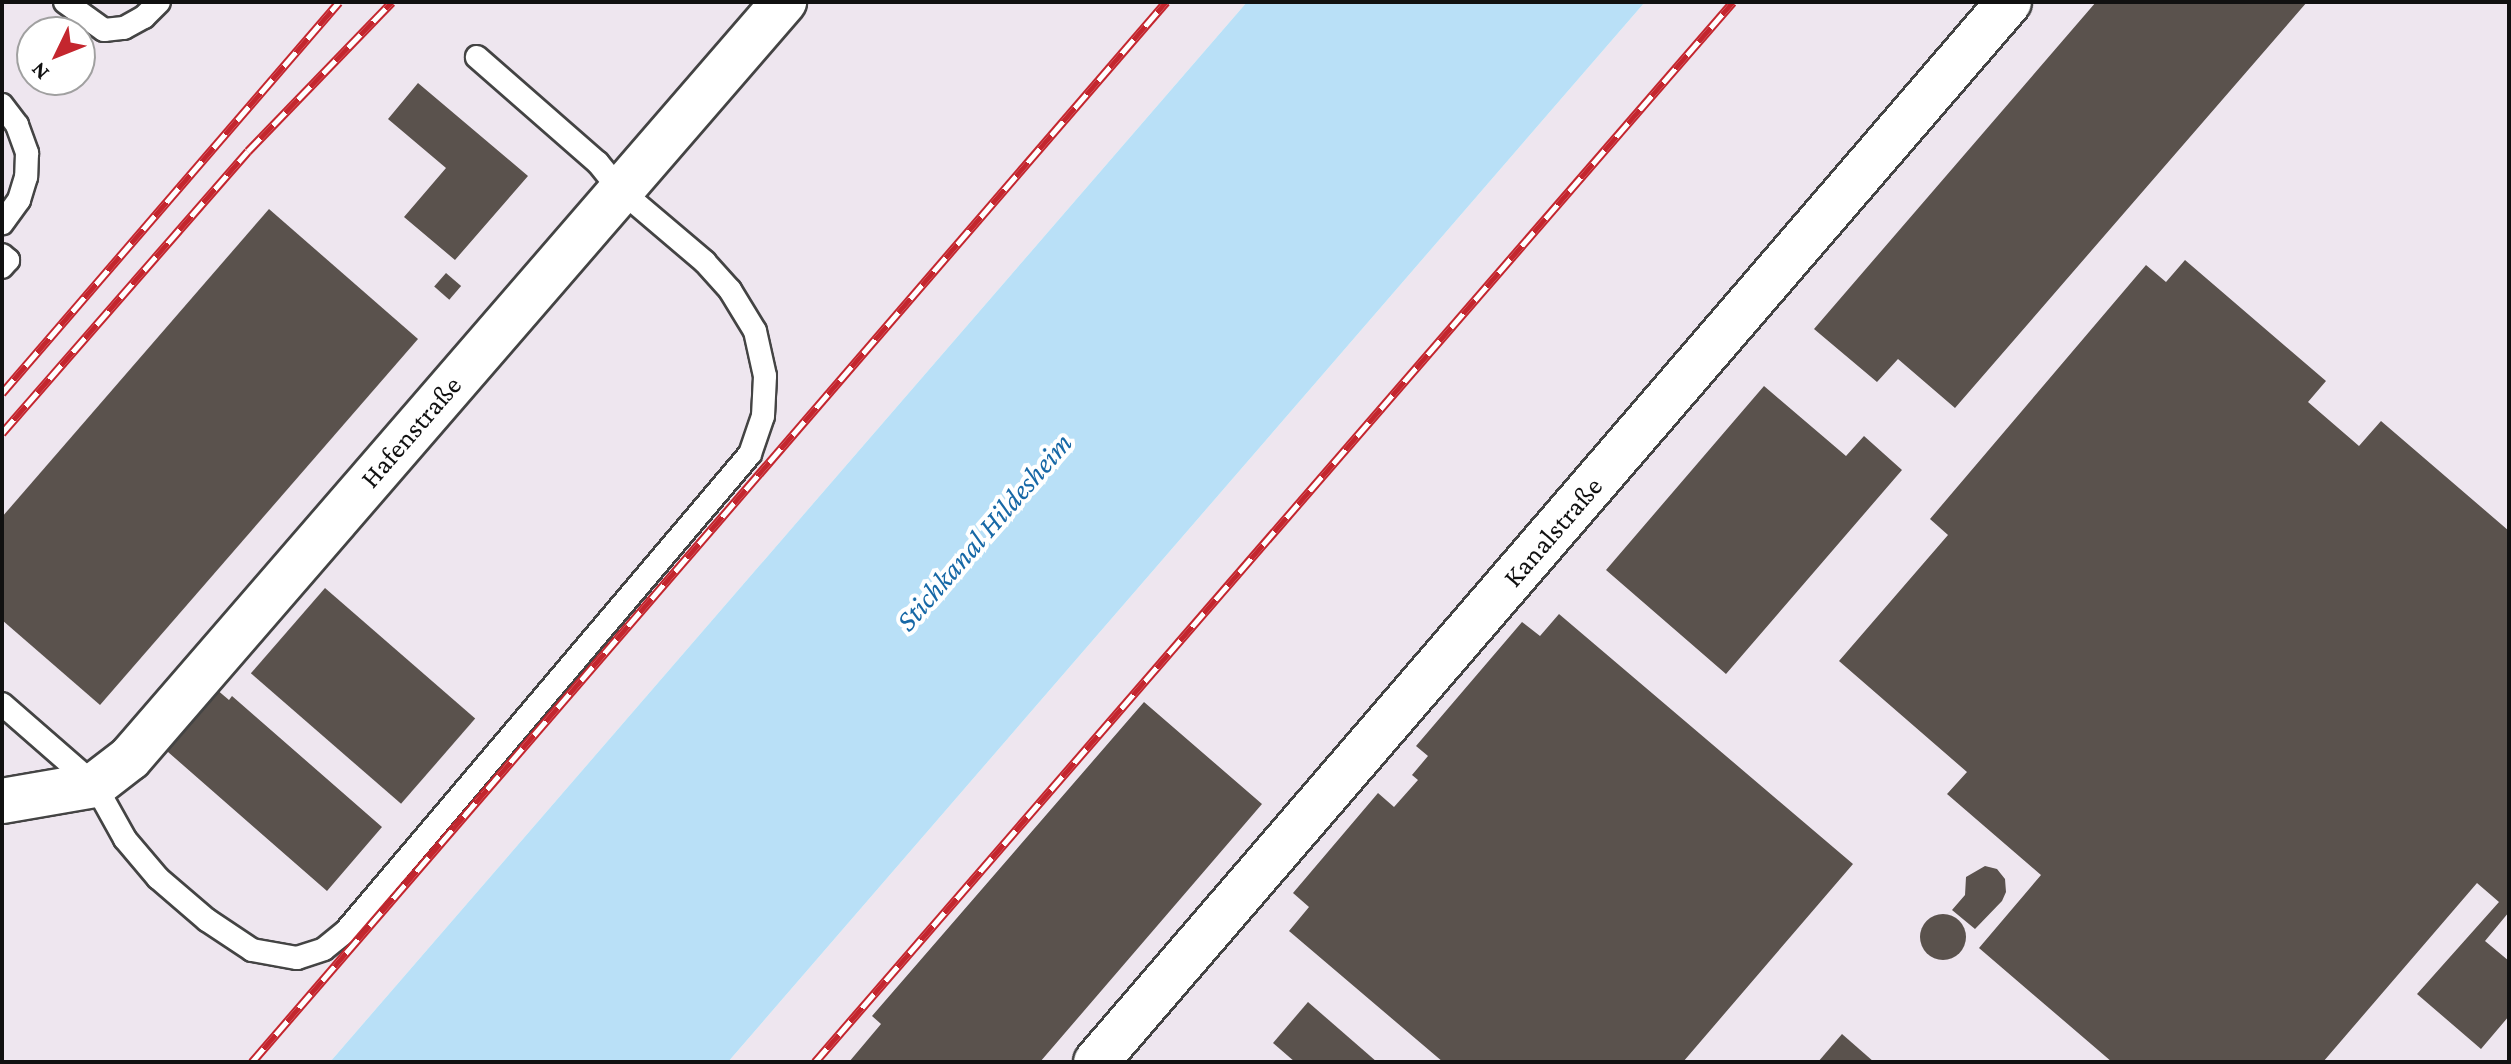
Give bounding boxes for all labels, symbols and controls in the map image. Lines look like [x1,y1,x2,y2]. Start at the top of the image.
north arrow [16,16,96,96]
text: N [25,57,54,85]
street label: Hafenstraße [353,369,469,495]
water label: Stichkanal Hildesheim [888,426,1080,638]
street label: Kanalstraße [1496,470,1610,594]

